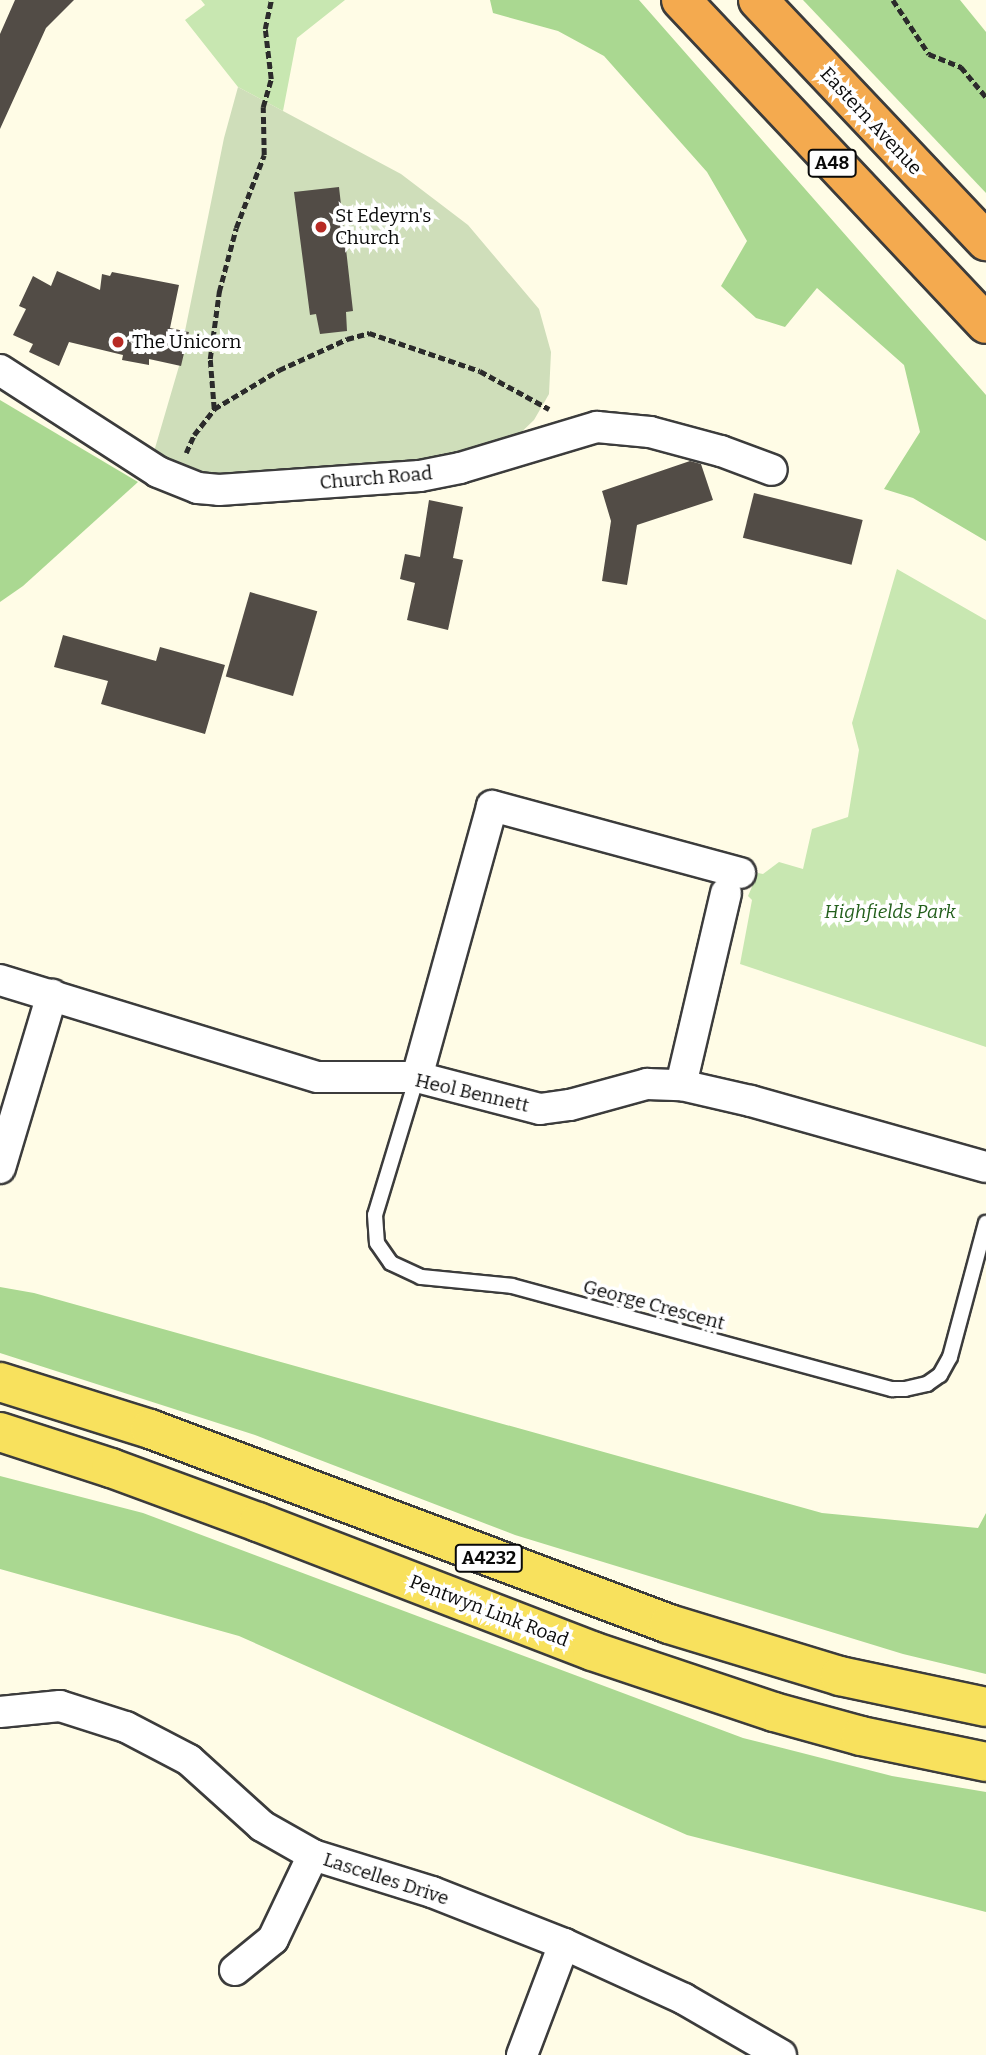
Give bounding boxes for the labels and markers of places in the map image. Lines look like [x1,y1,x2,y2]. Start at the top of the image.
place label: St Edeyrn's Church [335,205,431,249]
marker: St Edeyrn's Church [313,219,329,235]
place label: The Unicorn [132,331,241,353]
marker: The Unicorn [110,334,126,350]

